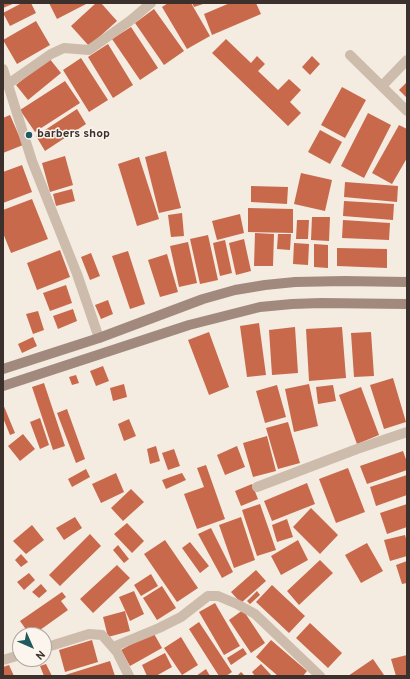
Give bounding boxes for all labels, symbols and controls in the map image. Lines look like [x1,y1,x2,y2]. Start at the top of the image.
place label: barbers shop [37,128,110,142]
marker: barbers shop [24,130,34,140]
north arrow [12,627,52,667]
text: N [32,647,48,663]

